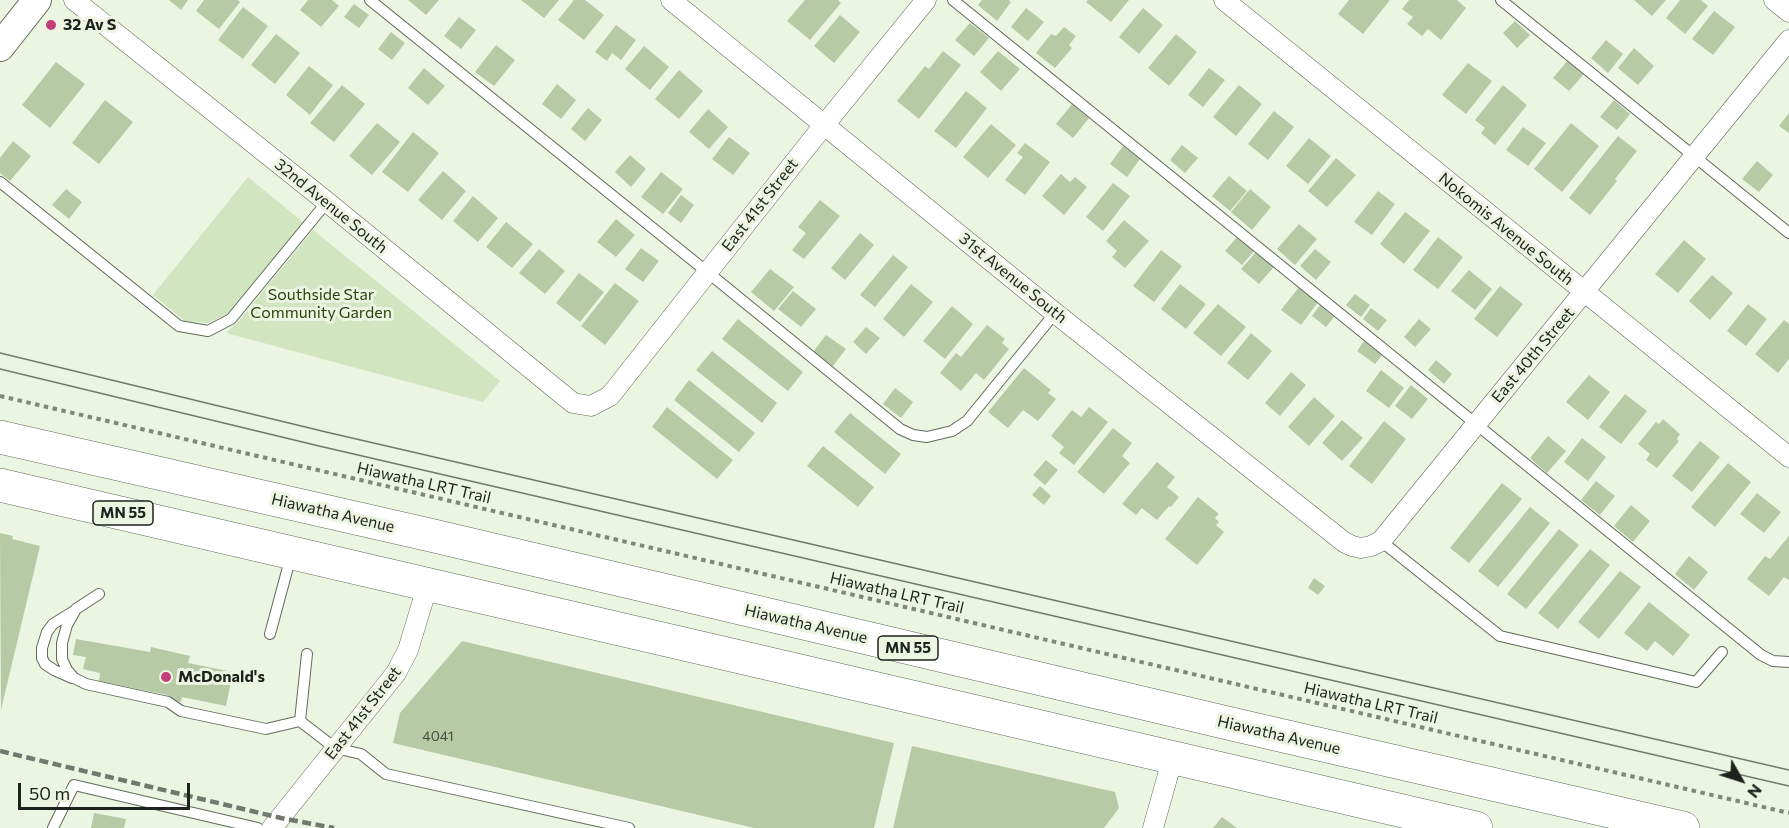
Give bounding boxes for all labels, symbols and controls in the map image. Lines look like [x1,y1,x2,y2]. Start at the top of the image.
place label: 32 Av S [63,15,116,35]
marker: 32 Av S [44,18,58,32]
street label: 32nd Avenue South [271,155,391,257]
street label: East 41st Street [718,155,802,255]
street label: Nokomis Avenue South [1435,169,1577,289]
street label: 31st Avenue South [955,229,1071,327]
park label: Southside Star Community Garden [250,285,392,323]
street label: East 40th Street [1487,303,1579,407]
street label: Hiawatha LRT Trail [355,458,493,508]
street label: Hiawatha Avenue [270,489,396,537]
road number: MN 55 [93,501,153,525]
street label: Hiawatha LRT Trail [828,568,966,618]
street label: Hiawatha Avenue [743,600,869,648]
road number: MN 55 [878,636,938,660]
street label: East 41st Street [321,663,405,763]
place label: McDonald's [178,667,265,687]
marker: McDonald's [159,670,173,684]
street label: Hiawatha LRT Trail [1302,678,1440,728]
street label: Hiawatha Avenue [1216,711,1342,759]
house number: 4041 [422,728,454,744]
north arrow [1711,750,1771,810]
scale bar [21,771,194,809]
text: N [1744,781,1767,802]
text: 50 m [29,782,70,804]

